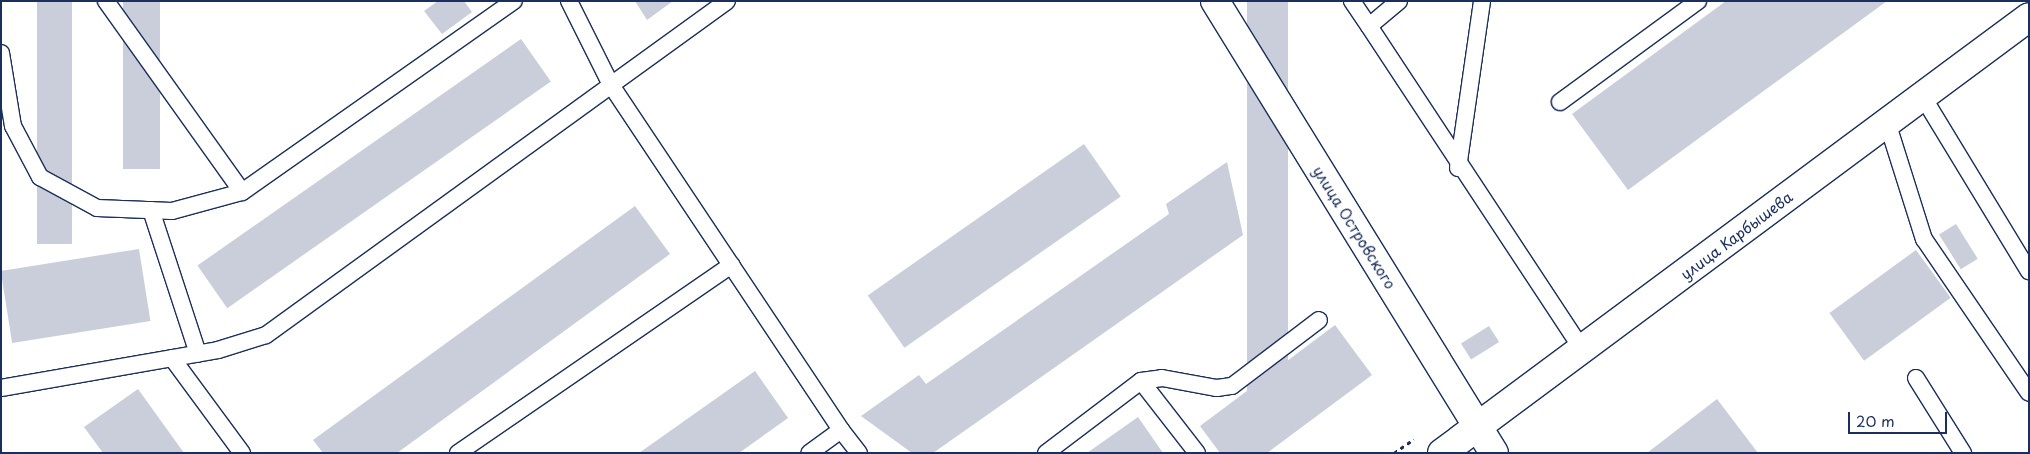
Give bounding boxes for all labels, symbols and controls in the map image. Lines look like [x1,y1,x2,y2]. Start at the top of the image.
street label: улица Островского [1310,162,1400,292]
street label: улица Карбышева [1676,187,1796,283]
scale bar [1850,402,1949,434]
text: 20 m [1856,409,1895,432]

